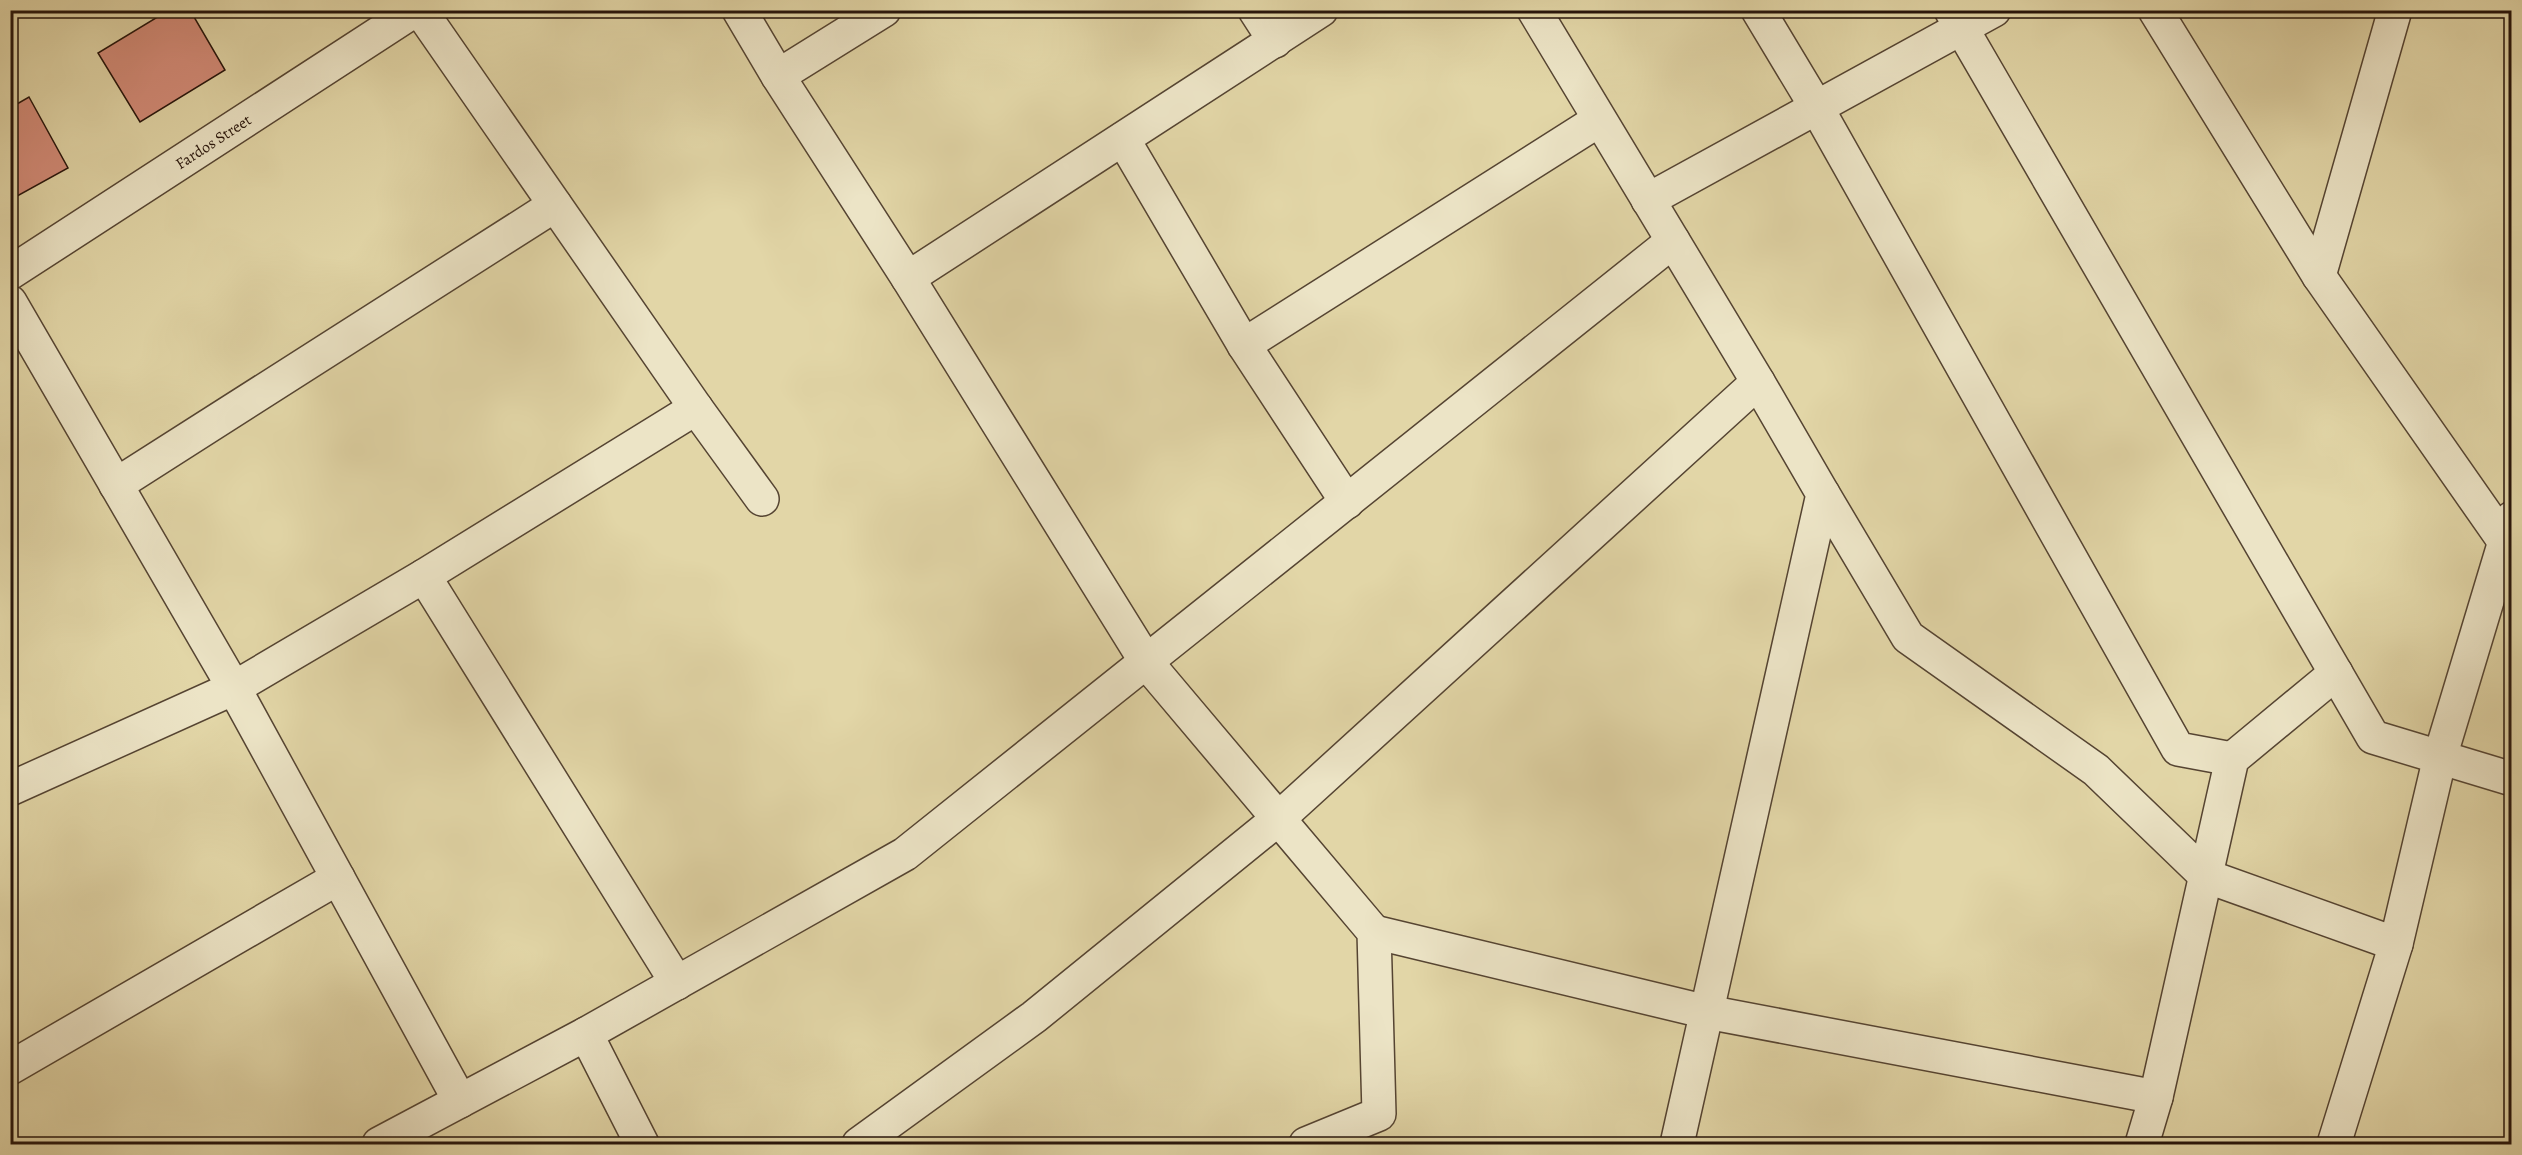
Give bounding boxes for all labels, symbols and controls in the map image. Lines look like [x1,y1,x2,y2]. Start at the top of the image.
street label: Fardos Street [171,109,256,175]

